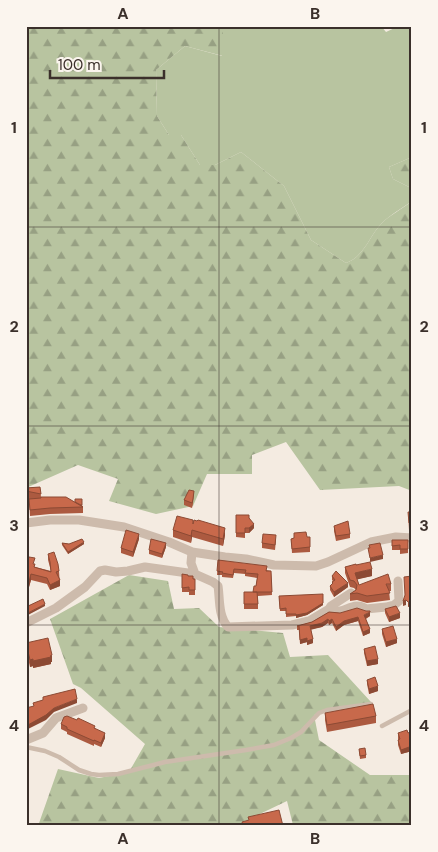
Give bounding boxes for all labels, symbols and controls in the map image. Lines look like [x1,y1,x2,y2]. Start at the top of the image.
text: A [117,3,129,24]
text: B [310,3,320,24]
scale bar [50,48,164,80]
text: 100 m [58,55,101,75]
text: 1 [11,117,17,138]
text: 1 [421,117,427,138]
text: 2 [9,316,19,337]
text: 2 [419,316,429,337]
text: 3 [9,515,19,536]
text: 3 [419,515,429,536]
text: 4 [9,715,19,736]
text: 4 [419,715,429,736]
text: A [117,828,129,849]
text: B [310,828,320,849]

